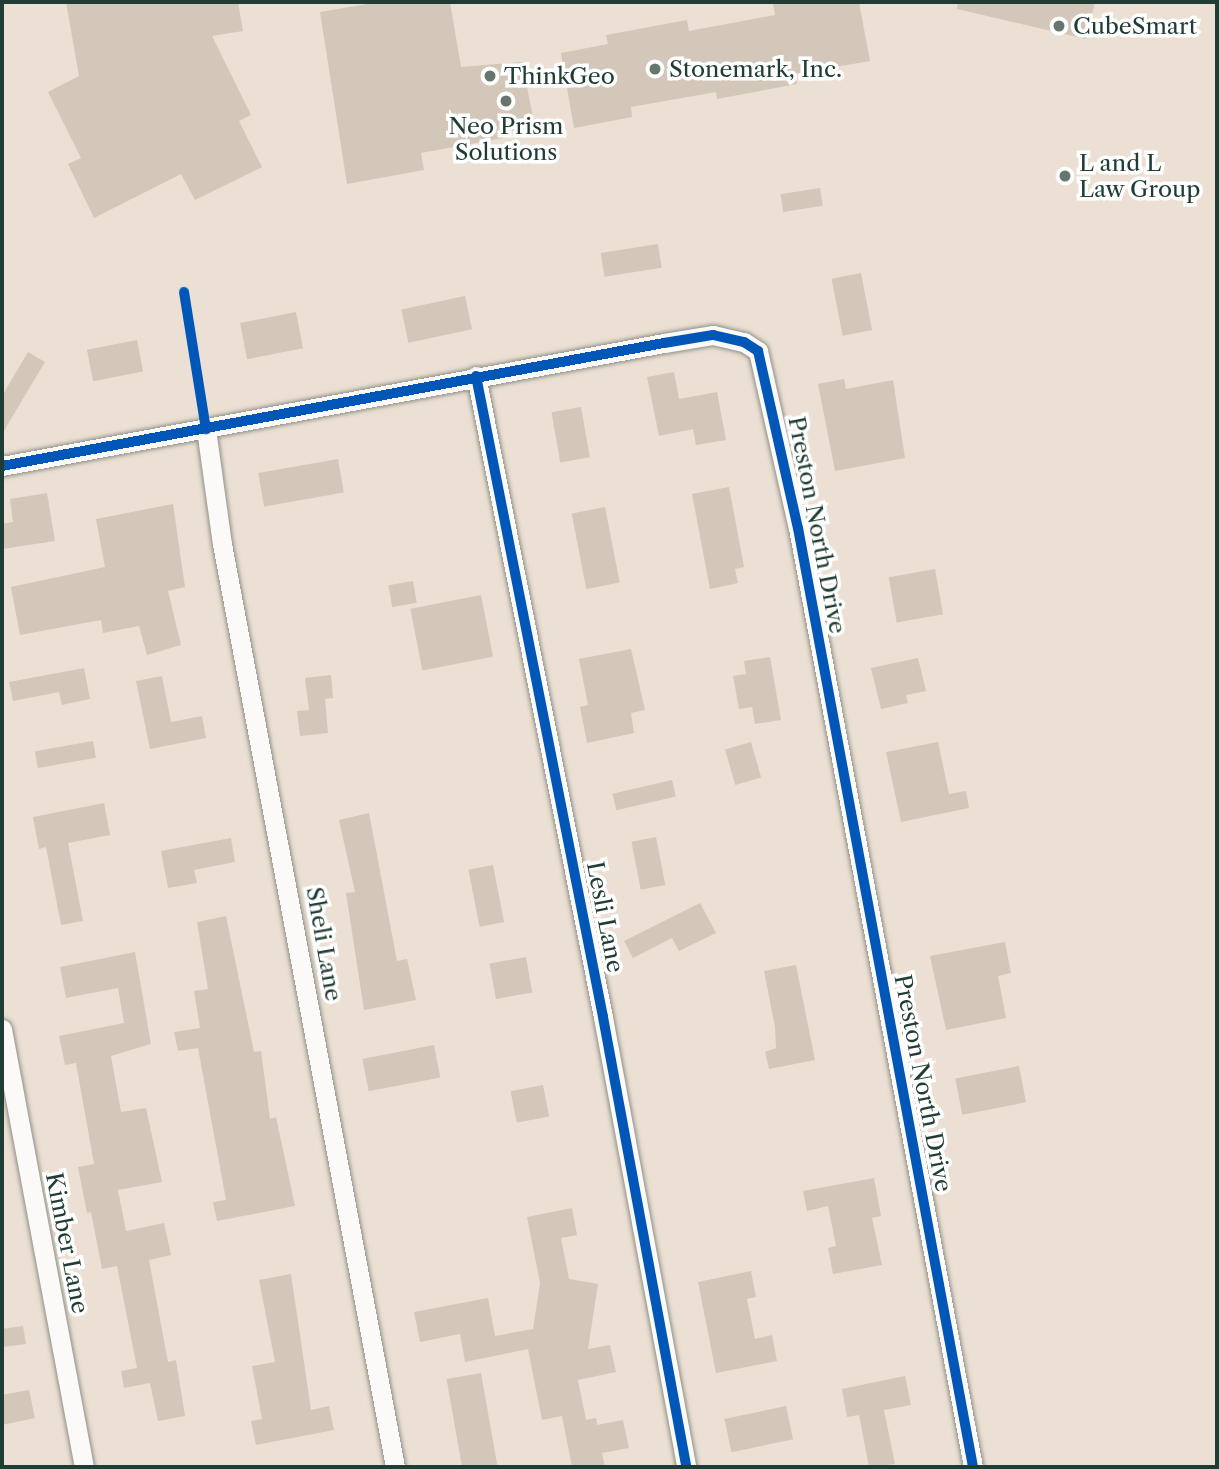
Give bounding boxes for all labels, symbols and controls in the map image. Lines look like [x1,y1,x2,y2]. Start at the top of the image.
place label: CubeSmart [1073,12,1197,40]
marker: CubeSmart [1051,18,1067,34]
place label: Stonemark, Inc. [669,55,842,83]
marker: Stonemark, Inc. [647,61,663,77]
place label: ThinkGeo [504,62,615,90]
marker: ThinkGeo [482,68,498,84]
marker: Neo Prism Solutions [498,93,514,109]
place label: Neo Prism Solutions [449,112,563,166]
place label: L and L Law Group [1079,149,1201,203]
marker: L and L Law Group [1057,168,1073,184]
street label: Preston North Drive [782,414,852,636]
street label: Lesli Lane [581,859,629,975]
street label: Sheli Lane [300,885,348,1003]
street label: Preston North Drive [888,972,958,1194]
street label: Kimber Lane [40,1170,94,1316]

